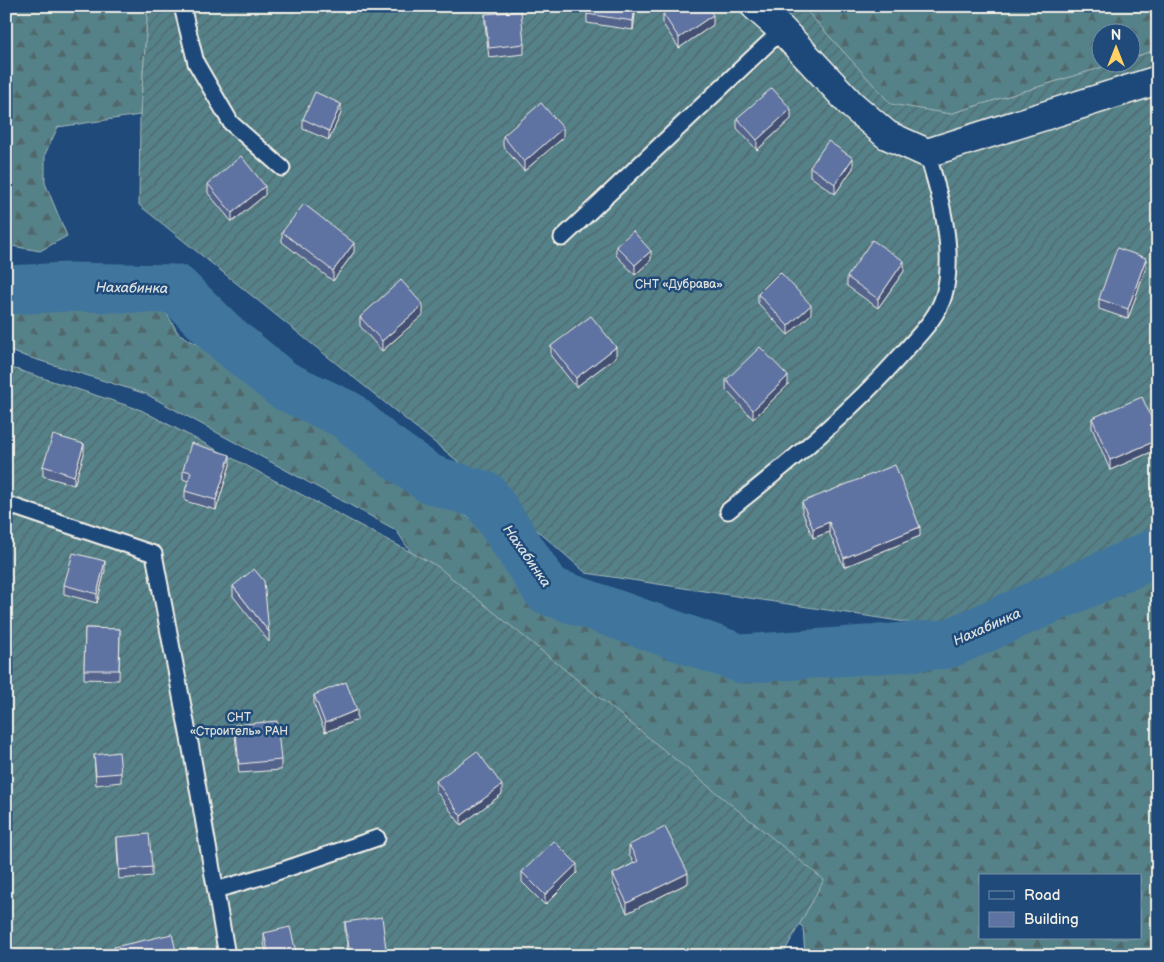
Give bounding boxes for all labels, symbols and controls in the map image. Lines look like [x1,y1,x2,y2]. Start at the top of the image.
north arrow [1092,22,1142,72]
text: N [1111,27,1121,44]
park label: СНТ «Дубрава» [635,277,723,292]
water label: Нахабинка [96,279,168,297]
water label: Нахабинка [499,521,555,591]
water label: Нахабинка [950,605,1024,649]
park label: СНТ «Строитель» РАН [190,710,288,739]
legend [979,874,1142,940]
text: Road [1024,886,1060,905]
text: Building [1024,910,1079,929]

